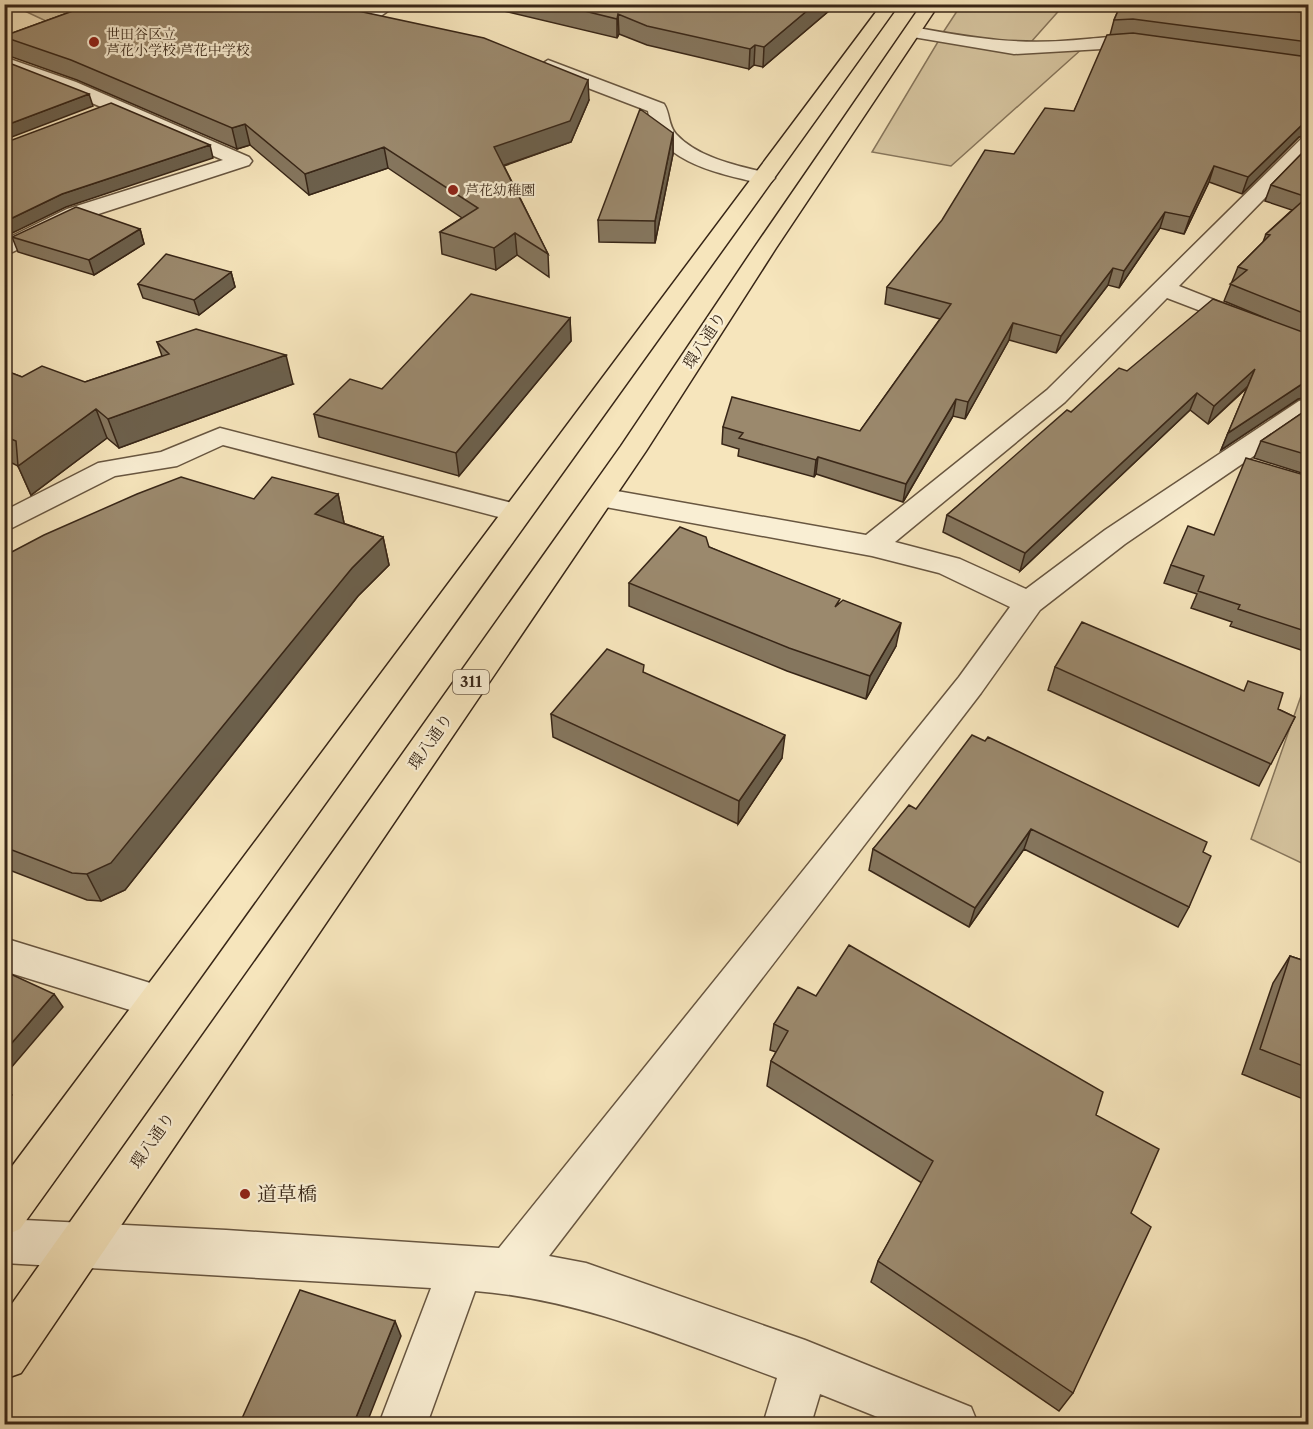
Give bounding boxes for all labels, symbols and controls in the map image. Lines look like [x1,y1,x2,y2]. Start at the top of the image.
place label: 世田谷区立 芦花小学校 芦花中学校 [106,25,250,59]
marker: 世田谷区立 芦花小学校 芦花中学校 [87,35,101,49]
place label: 芦花幼稚園 [465,181,535,199]
marker: 芦花幼稚園 [446,183,460,197]
street label: 環八通り [678,308,730,372]
road number: 311 [453,670,489,694]
street label: 環八通り [403,709,457,773]
street label: 環八通り [125,1108,179,1172]
place label: 道草橋 [257,1182,317,1206]
marker: 道草橋 [238,1187,252,1201]

